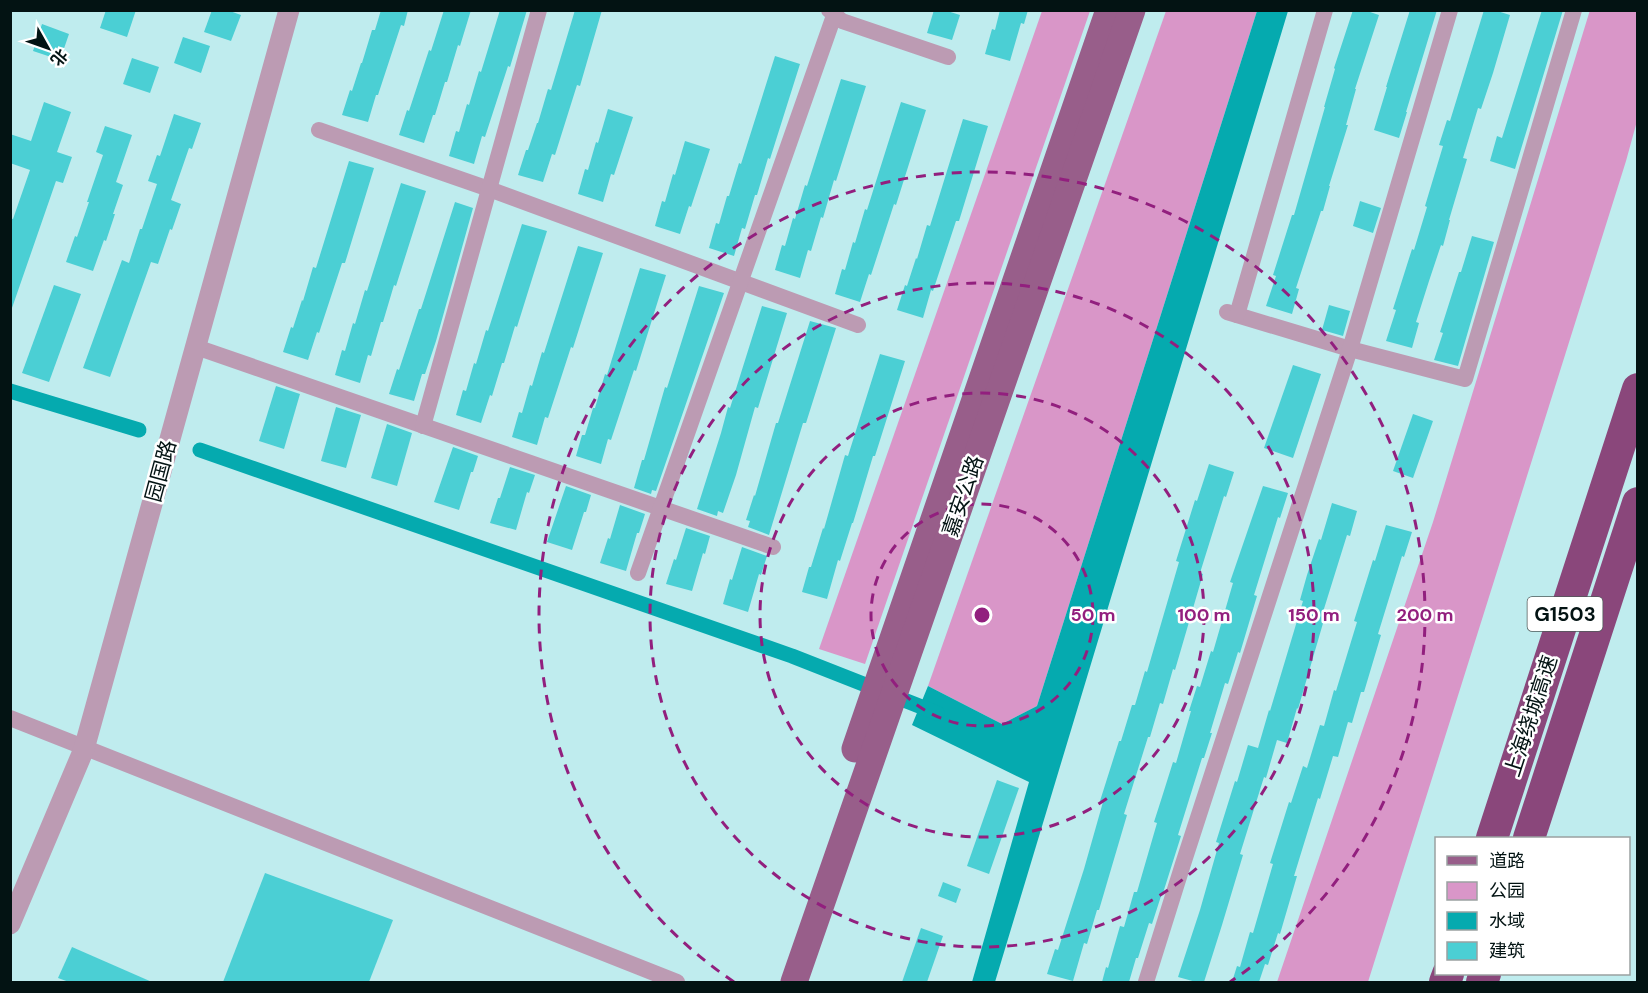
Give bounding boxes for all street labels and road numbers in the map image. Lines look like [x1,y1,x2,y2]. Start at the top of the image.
street label: 园国路 [139,437,183,505]
street label: 嘉安公路 [936,452,990,540]
road number: G1503 [1528,597,1602,631]
street label: 上海绕城高速 [1498,652,1564,780]

